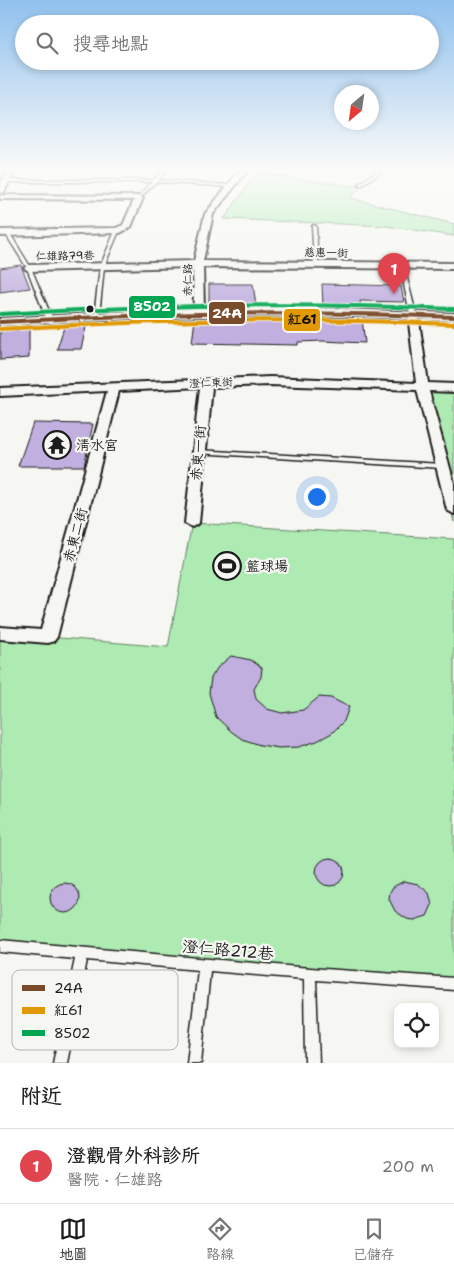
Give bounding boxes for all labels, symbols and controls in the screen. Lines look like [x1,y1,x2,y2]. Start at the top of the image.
search box [15,15,439,70]
icon: search [33,29,61,57]
text: 搜尋地點 [73,31,149,56]
north arrow [334,85,379,130]
street label: 慈惠一街 [304,245,349,261]
street label: 仁雄路79巷 [35,248,95,264]
pin: 1 [378,253,410,294]
street label: 赤仁路 [180,263,196,297]
line badge: 8502 [128,295,176,319]
text: 8502 [133,297,171,315]
line badge: 24A [208,301,246,325]
unlabelled marker [85,304,95,314]
text: 24A [212,304,242,322]
line badge: 紅61 [283,308,321,332]
text: 紅61 [287,310,317,328]
street label: 澄仁東街 [189,375,234,391]
street label: 赤東一街 [187,424,209,482]
temple icon: 清水宮 [42,430,72,460]
place label: 清水宮 [76,436,118,454]
your location [304,484,330,510]
street label: 赤東二街 [59,506,91,564]
sports icon: 籃球場 [212,551,242,581]
place label: 籃球場 [246,557,288,575]
street label: 澄仁路212巷 [182,936,274,964]
legend [12,970,178,1050]
text: 24A [54,979,83,997]
text: 紅61 [54,1001,83,1019]
map controls [394,1003,439,1048]
button: locate [394,1003,439,1048]
text: 8502 [54,1024,91,1042]
text: 附近 [20,1082,62,1110]
text: 澄觀骨外科診所 [67,1143,200,1168]
text: 1 [32,1156,40,1177]
text: 200 m [382,1156,434,1177]
text: 醫院 · 仁雄路 [67,1169,162,1190]
tab: 地圖 [59,1215,87,1263]
tab: 路線 [206,1215,234,1263]
tab: 已儲存 [353,1215,395,1263]

